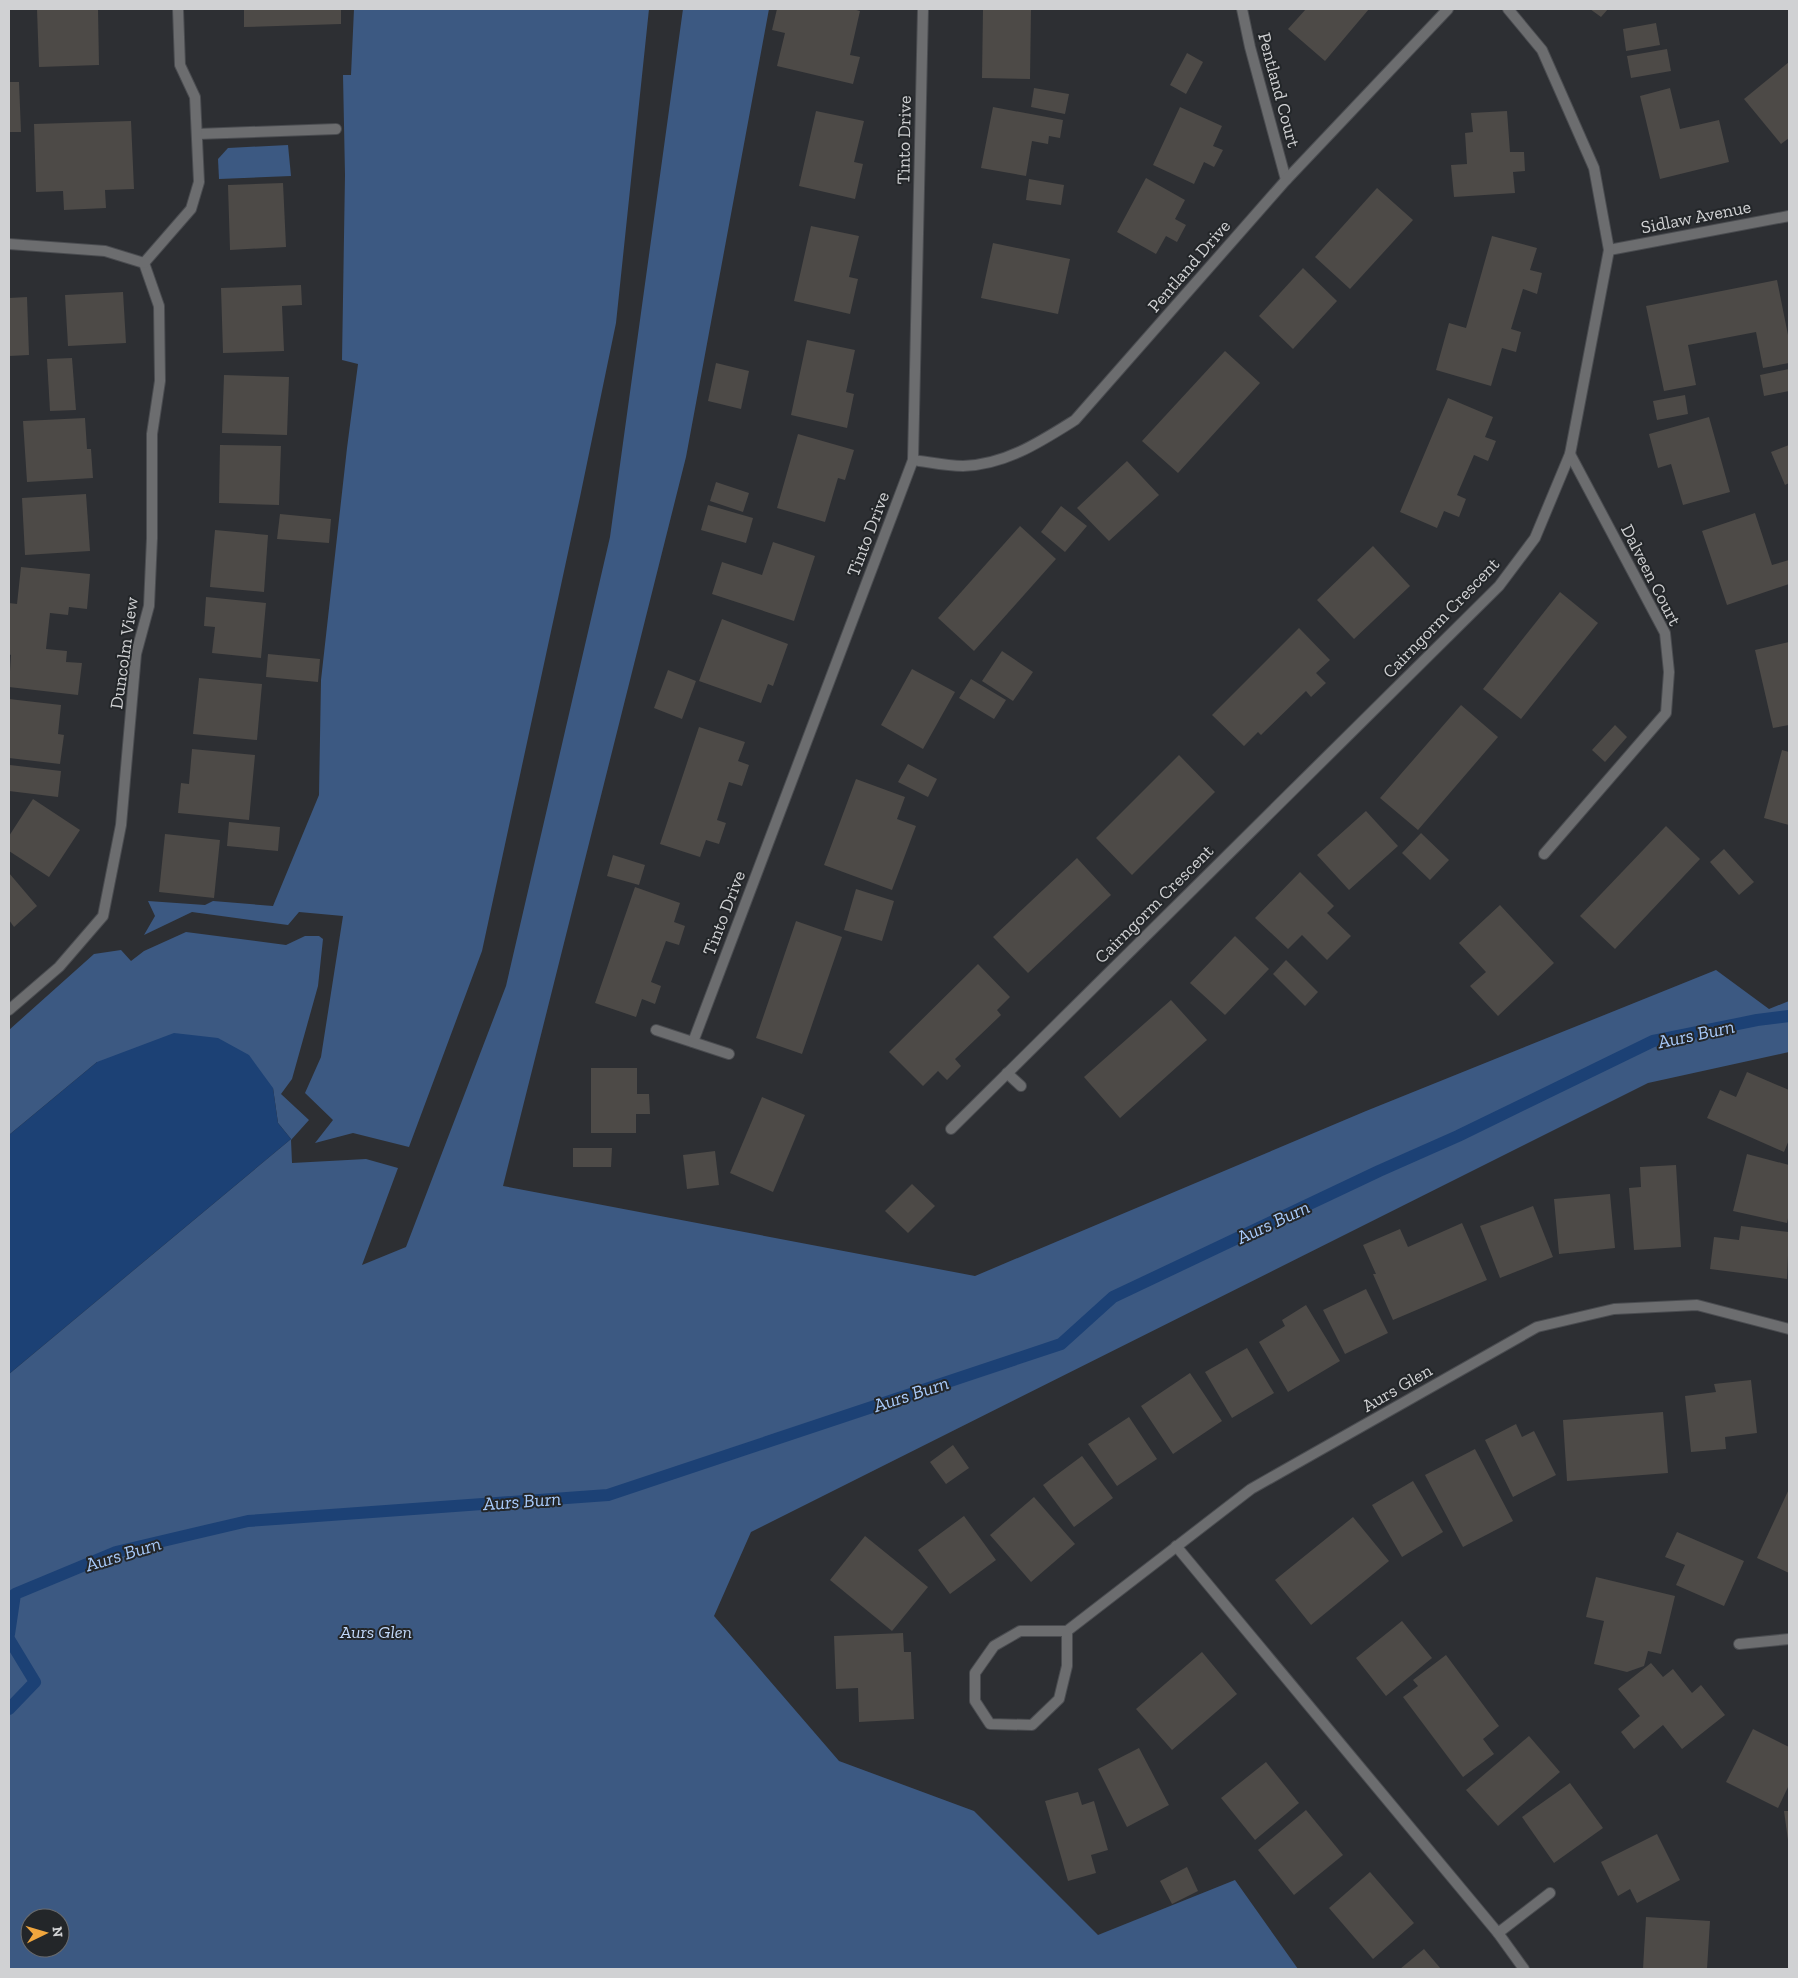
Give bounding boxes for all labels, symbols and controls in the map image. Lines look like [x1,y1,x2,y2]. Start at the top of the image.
street label: Pentland Court [1253,30,1305,150]
street label: Tinto Drive [892,95,916,185]
street label: Sidlaw Avenue [1639,196,1753,238]
street label: Pentland Drive [1143,215,1235,317]
street label: Tinto Drive [842,489,894,579]
street label: Dalveen Court [1616,520,1686,630]
street label: Cairngorm Crescent [1378,553,1504,683]
street label: Duncolm View [105,595,143,710]
street label: Cairngorm Crescent [1090,840,1218,968]
street label: Tinto Drive [698,868,750,958]
water label: Aurs Burn [1655,1015,1737,1054]
water label: Aurs Burn [1232,1195,1313,1249]
street label: Aurs Glen [1358,1359,1436,1417]
water label: Aurs Burn [869,1371,952,1417]
water label: Aurs Burn [481,1487,562,1515]
water label: Aurs Burn [81,1532,164,1577]
park label: Aurs Glen [339,1621,412,1643]
north arrow [20,1908,70,1958]
text: N [49,1926,66,1938]

